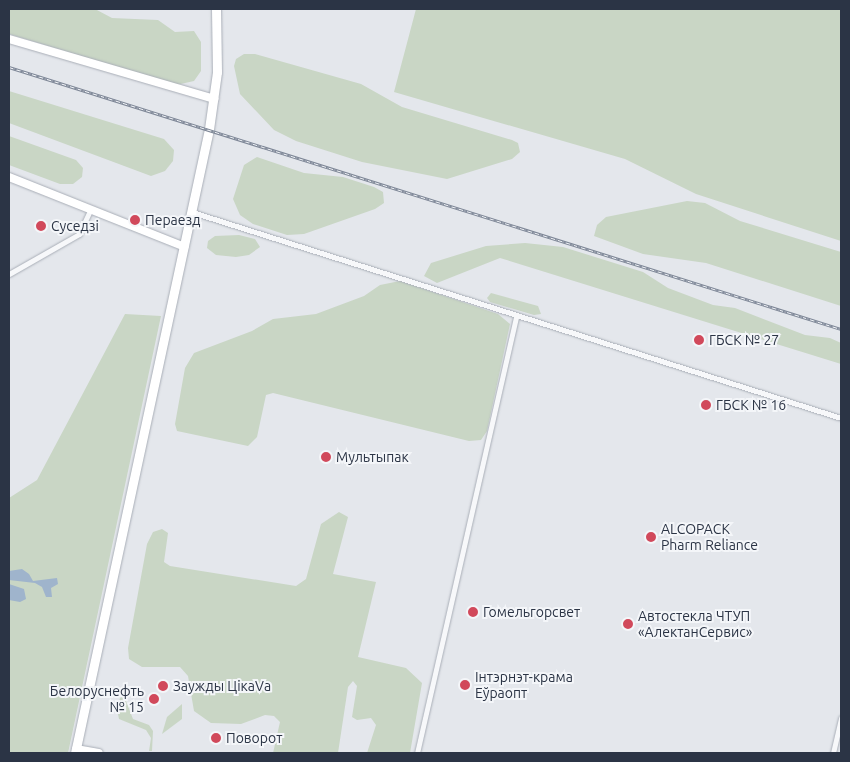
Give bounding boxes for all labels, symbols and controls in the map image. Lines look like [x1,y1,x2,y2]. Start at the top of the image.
place label: Пераезд [145,212,200,228]
marker: Пераезд [129,214,141,226]
place label: Суседзі [51,218,99,234]
marker: Суседзі [35,220,47,232]
place label: ГБСК № 27 [709,332,779,348]
marker: ГБСК № 27 [693,334,705,346]
place label: ГБСК № 16 [716,397,786,413]
marker: ГБСК № 16 [700,399,712,411]
place label: Мультыпак [336,449,409,465]
marker: Мультыпак [320,451,332,463]
place label: ALCOPACK Pharm Reliance [661,521,758,554]
marker: ALCOPACK Pharm Reliance [645,531,657,543]
place label: Гомельгорсвет [483,604,580,620]
marker: Гомельгорсвет [467,606,479,618]
place label: Автостекла ЧТУП «АлектанСервис» [638,608,752,640]
marker: Автостекла ЧТУП «АлектанСервис» [622,618,634,630]
place label: Інтэрнэт-крама Еўраопт [475,669,573,702]
place label: Заужды ЦікаVа [173,678,271,694]
marker: Інтэрнэт-крама Еўраопт [459,679,471,691]
marker: Заужды ЦікаVа [157,680,169,692]
place label: Белоруснефть № 15 [50,683,144,716]
marker: Белоруснефть № 15 [148,693,160,705]
place label: Поворот [226,730,282,746]
marker: Поворот [210,732,222,744]

